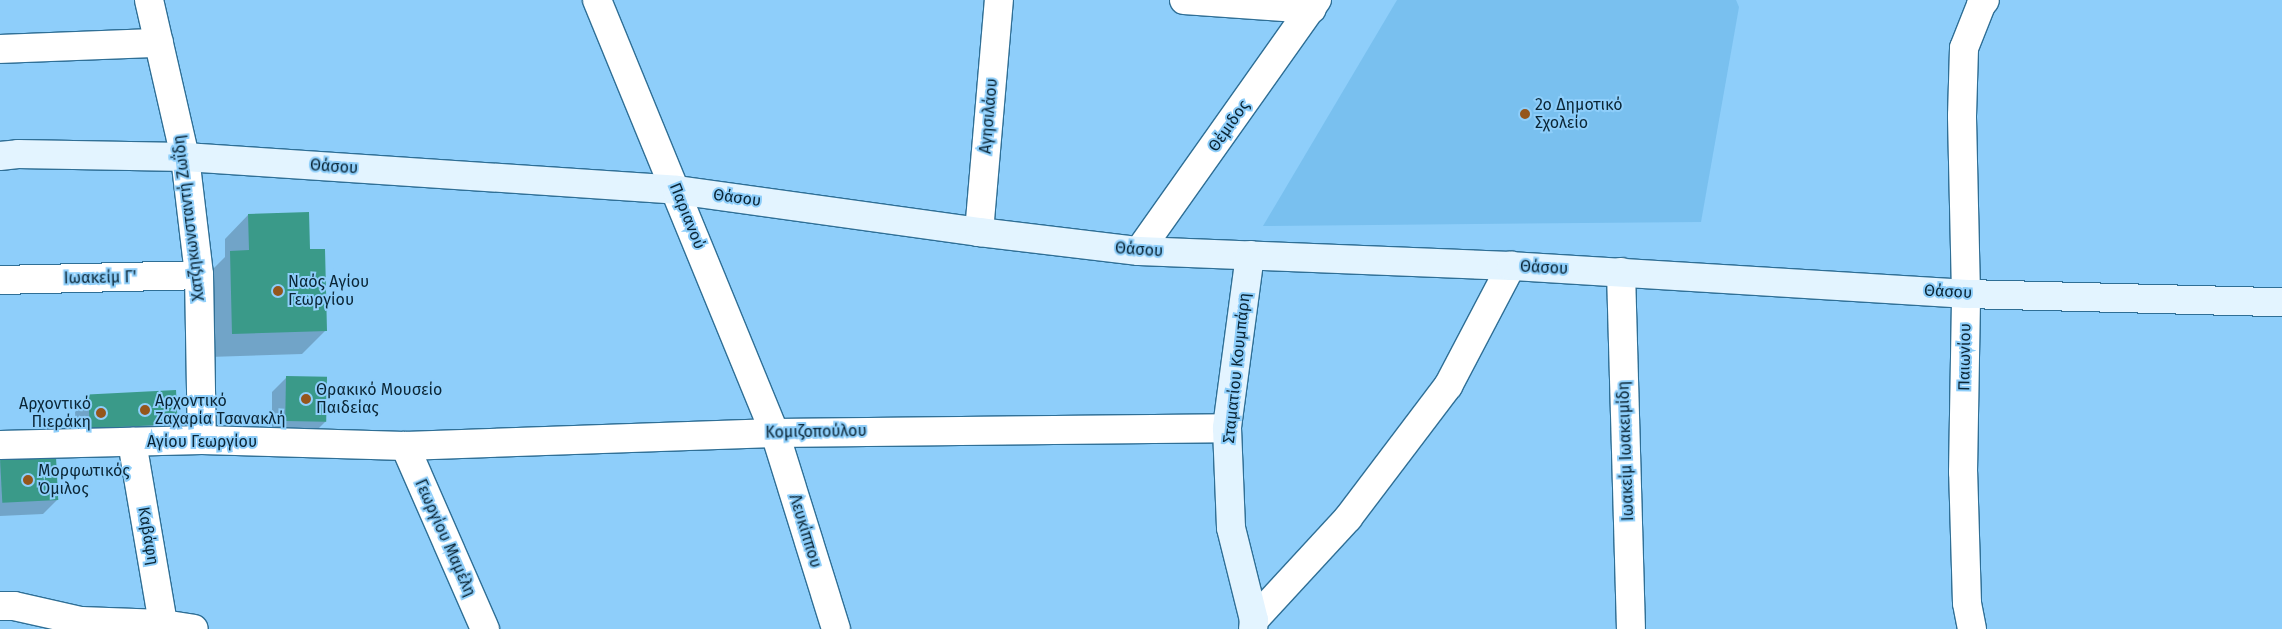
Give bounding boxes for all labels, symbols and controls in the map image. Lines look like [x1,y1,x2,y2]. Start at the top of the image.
street label: Αγησιλάου [976,77,1002,155]
place label: 2ο Δημοτικό Σχολείο [1535,95,1623,133]
street label: Θέμιδος [1204,97,1254,155]
marker: 2ο Δημοτικό Σχολείο [1519,108,1531,120]
street label: Χατζηκωνσταντή Ζωΐδη [169,134,209,302]
street label: Θάσου [309,156,359,178]
street label: Παριανού [665,180,709,252]
street label: Θάσου [712,185,762,211]
street label: Θάσου [1114,239,1164,261]
street label: Θάσου [1519,257,1569,279]
street label: Ιωακείμ Γ' [64,268,136,288]
place label: Ναός Αγίου Γεωργίου [288,272,369,310]
street label: Θάσου [1923,281,1973,303]
marker: Ναός Αγίου Γεωργίου [272,285,284,297]
street label: Σταματίου Κουμπάρη [1220,292,1254,444]
street label: Παιωνίου [1955,323,1975,391]
place label: Θρακικό Μουσείο Παιδείας [316,380,442,418]
street label: Ιωακείμ Ιωακειμίδη [1614,381,1638,521]
place label: Αρχοντικό Ζαχαρία Τσανακλή [155,391,286,429]
marker: Θρακικό Μουσείο Παιδείας [300,393,312,405]
place label: Αρχοντικό Πιεράκη [19,394,91,432]
marker: Αρχοντικό Ζαχαρία Τσανακλή [139,404,151,416]
marker: Αρχοντικό Πιεράκη [95,407,107,419]
street label: Κομιζοπούλου [765,422,867,442]
street label: Αγίου Γεωργίου [147,432,257,452]
place label: Μορφωτικός Όμιλος [38,461,130,499]
marker: Μορφωτικός Όμιλος [22,474,34,486]
street label: Γεωργίου Μαμέλη [411,476,479,600]
street label: Λευκίππου [785,492,825,570]
street label: Καβάφη [133,505,163,567]

